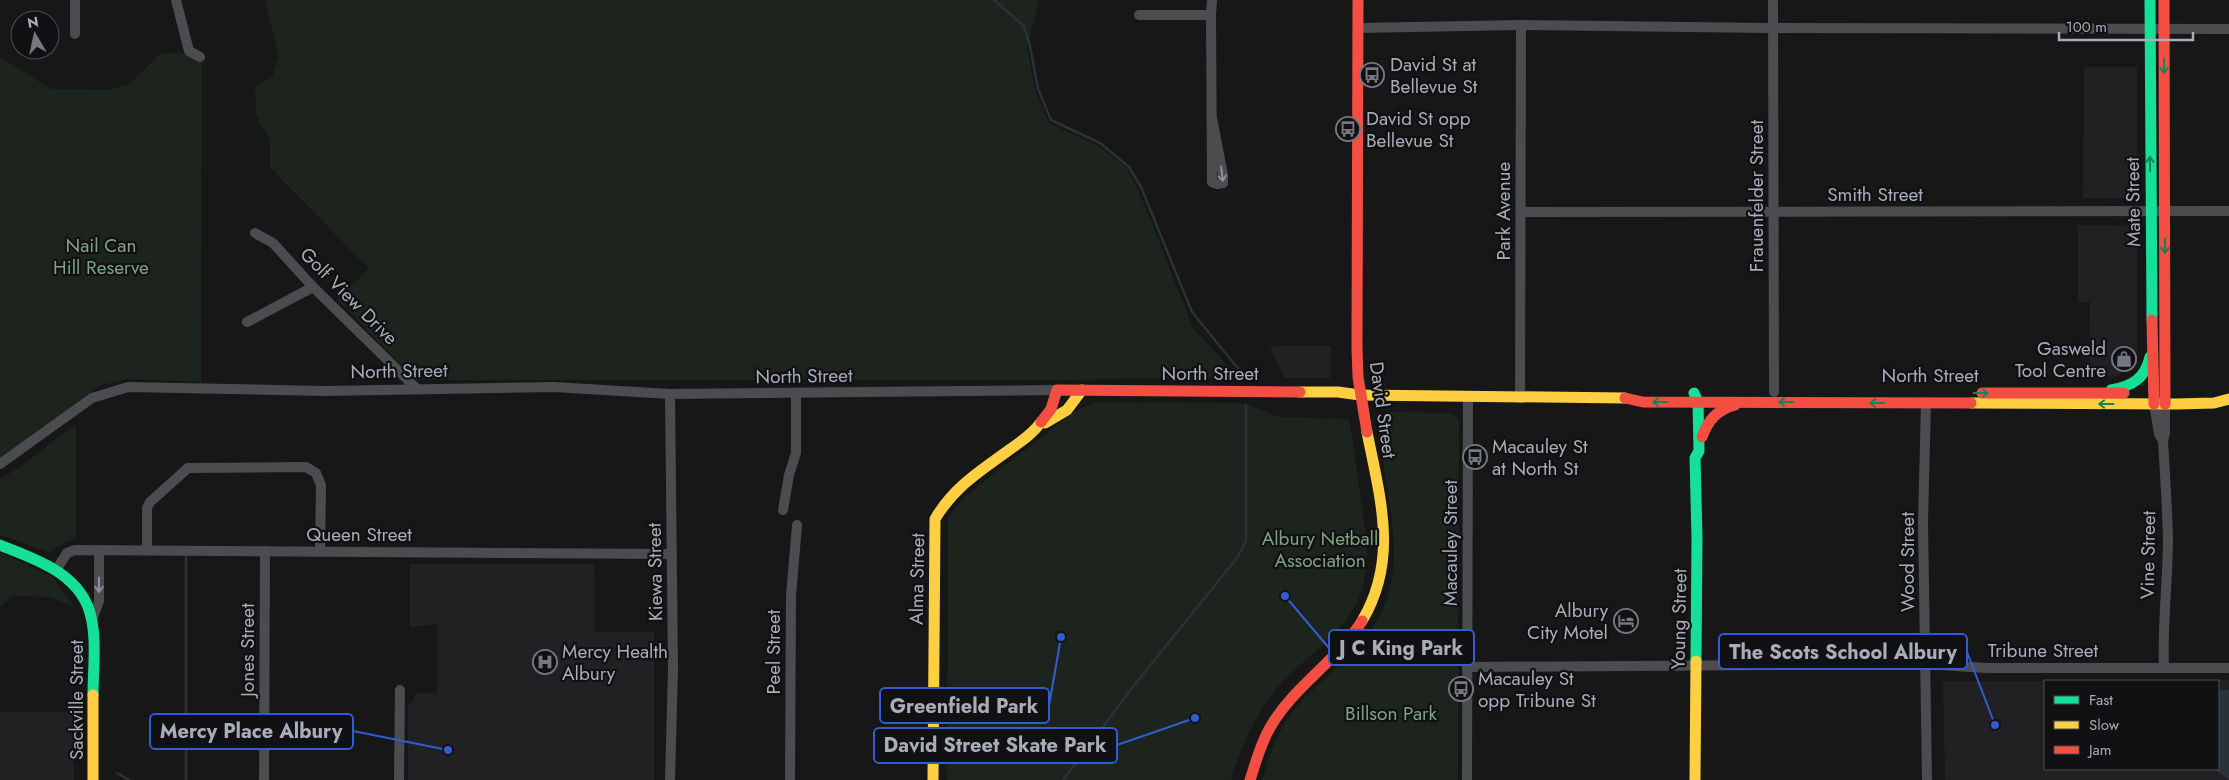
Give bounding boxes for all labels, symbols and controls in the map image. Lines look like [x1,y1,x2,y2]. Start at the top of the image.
north arrow [10,10,60,60]
scale bar [2059,10,2193,42]
text: N [26,11,40,33]
text: 100 m [2066,16,2107,38]
place label: David St at Bellevue St [1390,51,1478,100]
one-way arrow [2159,58,2169,74]
bus stop icon: David St at Bellevue St [1359,62,1385,88]
place label: David St opp Bellevue St [1366,105,1471,154]
bus stop icon: David St opp Bellevue St [1335,116,1361,142]
street label: Frauenfelder Street [1743,119,1770,272]
street label: Mate Street [2119,156,2147,247]
one-way arrow [2145,156,2155,172]
street label: Park Avenue [1490,161,1517,260]
one-way arrow [1217,165,1227,181]
street label: Smith Street [1827,181,1923,208]
park label: Nail Can Hill Reserve [53,232,149,281]
one-way arrow [2160,238,2170,254]
street label: Golf View Drive [294,241,404,351]
place label: Gasweld Tool Centre [2015,335,2106,384]
shop icon: Gasweld Tool Centre [2111,346,2137,372]
street label: North Street [350,357,448,385]
street label: North Street [1161,360,1259,387]
street label: David Street [1363,360,1403,460]
street label: North Street [755,362,853,390]
street label: North Street [1881,362,1979,389]
one-way arrow [1972,388,1988,398]
one-way arrow [1652,397,1668,407]
one-way arrow [1778,397,1794,407]
one-way arrow [1869,398,1886,408]
one-way arrow [2098,399,2114,409]
place label: Macauley St at North St [1492,433,1588,482]
bus stop icon: Macauley St at North St [1462,444,1488,470]
street label: Macauley Street [1437,480,1464,606]
street label: Vine Street [2134,510,2162,599]
street label: Wood Street [1894,512,1921,612]
street label: Queen Street [306,521,412,548]
street label: Kiewa Street [641,522,669,621]
park label: Albury Netball Association [1262,525,1378,574]
street label: Alma Street [903,532,931,625]
street label: Young Street [1665,568,1693,670]
one-way arrow [94,577,104,593]
place label: Albury City Motel [1527,597,1609,646]
street label: Jones Street [234,603,261,700]
hotel icon: Albury City Motel [1613,608,1639,634]
street label: Peel Street [760,609,787,694]
callout: J C King Park [1329,630,1474,665]
text: J C King Park [1335,634,1464,663]
callout: The Scots School Albury [1719,634,1967,669]
street label: Tribune Street [1988,637,2099,664]
place label: Mercy Health Albury [562,638,668,687]
text: The Scots School Albury [1729,638,1957,667]
street label: Sackville Street [63,639,90,760]
hospital icon: Mercy Health Albury [532,649,558,675]
place label: Macauley St opp Tribune St [1478,665,1596,714]
bus stop icon: Macauley St opp Tribune St [1448,676,1474,702]
legend [2044,680,2219,770]
callout: Greenfield Park [880,688,1049,723]
text: Fast [2089,689,2113,711]
text: Greenfield Park [890,692,1039,721]
park label: Billson Park [1345,700,1438,727]
callout: Mercy Place Albury [150,714,353,749]
text: Slow [2089,714,2120,736]
text: Mercy Place Albury [160,717,343,746]
callout: David Street Skate Park [874,728,1117,763]
text: David Street Skate Park [884,731,1107,760]
text: Jam [2087,739,2112,761]

